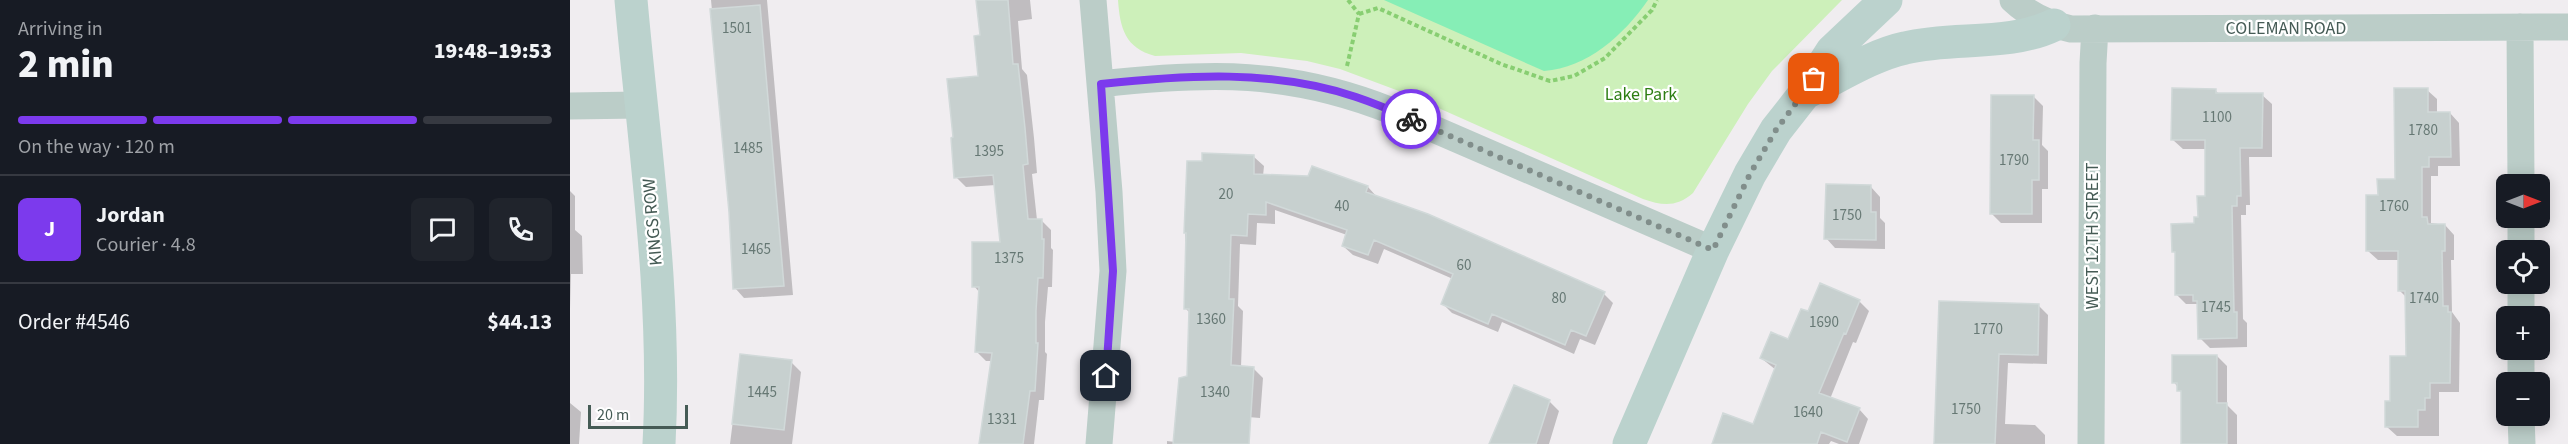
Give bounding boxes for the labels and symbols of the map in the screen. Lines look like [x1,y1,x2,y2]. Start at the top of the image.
street label: COLEMAN ROAD [2226,16,2346,41]
house number: 1501 [722,18,752,39]
pin [1788,53,1839,104]
park label: Lake Park [1605,82,1677,107]
courier [1381,89,1441,149]
house number: 1100 [2202,107,2232,128]
house number: 1780 [2408,120,2438,141]
house number: 1485 [733,138,763,159]
house number: 1395 [974,141,1004,162]
house number: 1790 [1999,150,2029,171]
street label: WEST 12TH STREET [2080,162,2105,309]
north arrow [2496,174,2550,228]
street label: KINGS ROW [636,177,669,267]
house number: 20 [1219,184,1233,205]
house number: 40 [1335,196,1349,217]
house number: 1760 [2379,196,2409,217]
house number: 1750 [1832,205,1862,226]
house number: 1465 [741,239,771,260]
house number: 1375 [994,248,1024,269]
house number: 60 [1457,255,1471,276]
house number: 80 [1552,288,1566,309]
house number: 1740 [2409,288,2439,309]
house number: 1745 [2201,297,2231,318]
house number: 1360 [1196,309,1226,330]
house number: 1690 [1809,312,1839,333]
house number: 1770 [1973,319,2003,340]
pin [1080,350,1131,401]
house number: 1445 [747,382,777,403]
house number: 1340 [1200,382,1230,403]
house number: 1750 [1951,399,1981,420]
scale bar [588,402,688,430]
house number: 1640 [1793,402,1823,423]
house number: 1331 [987,409,1017,430]

